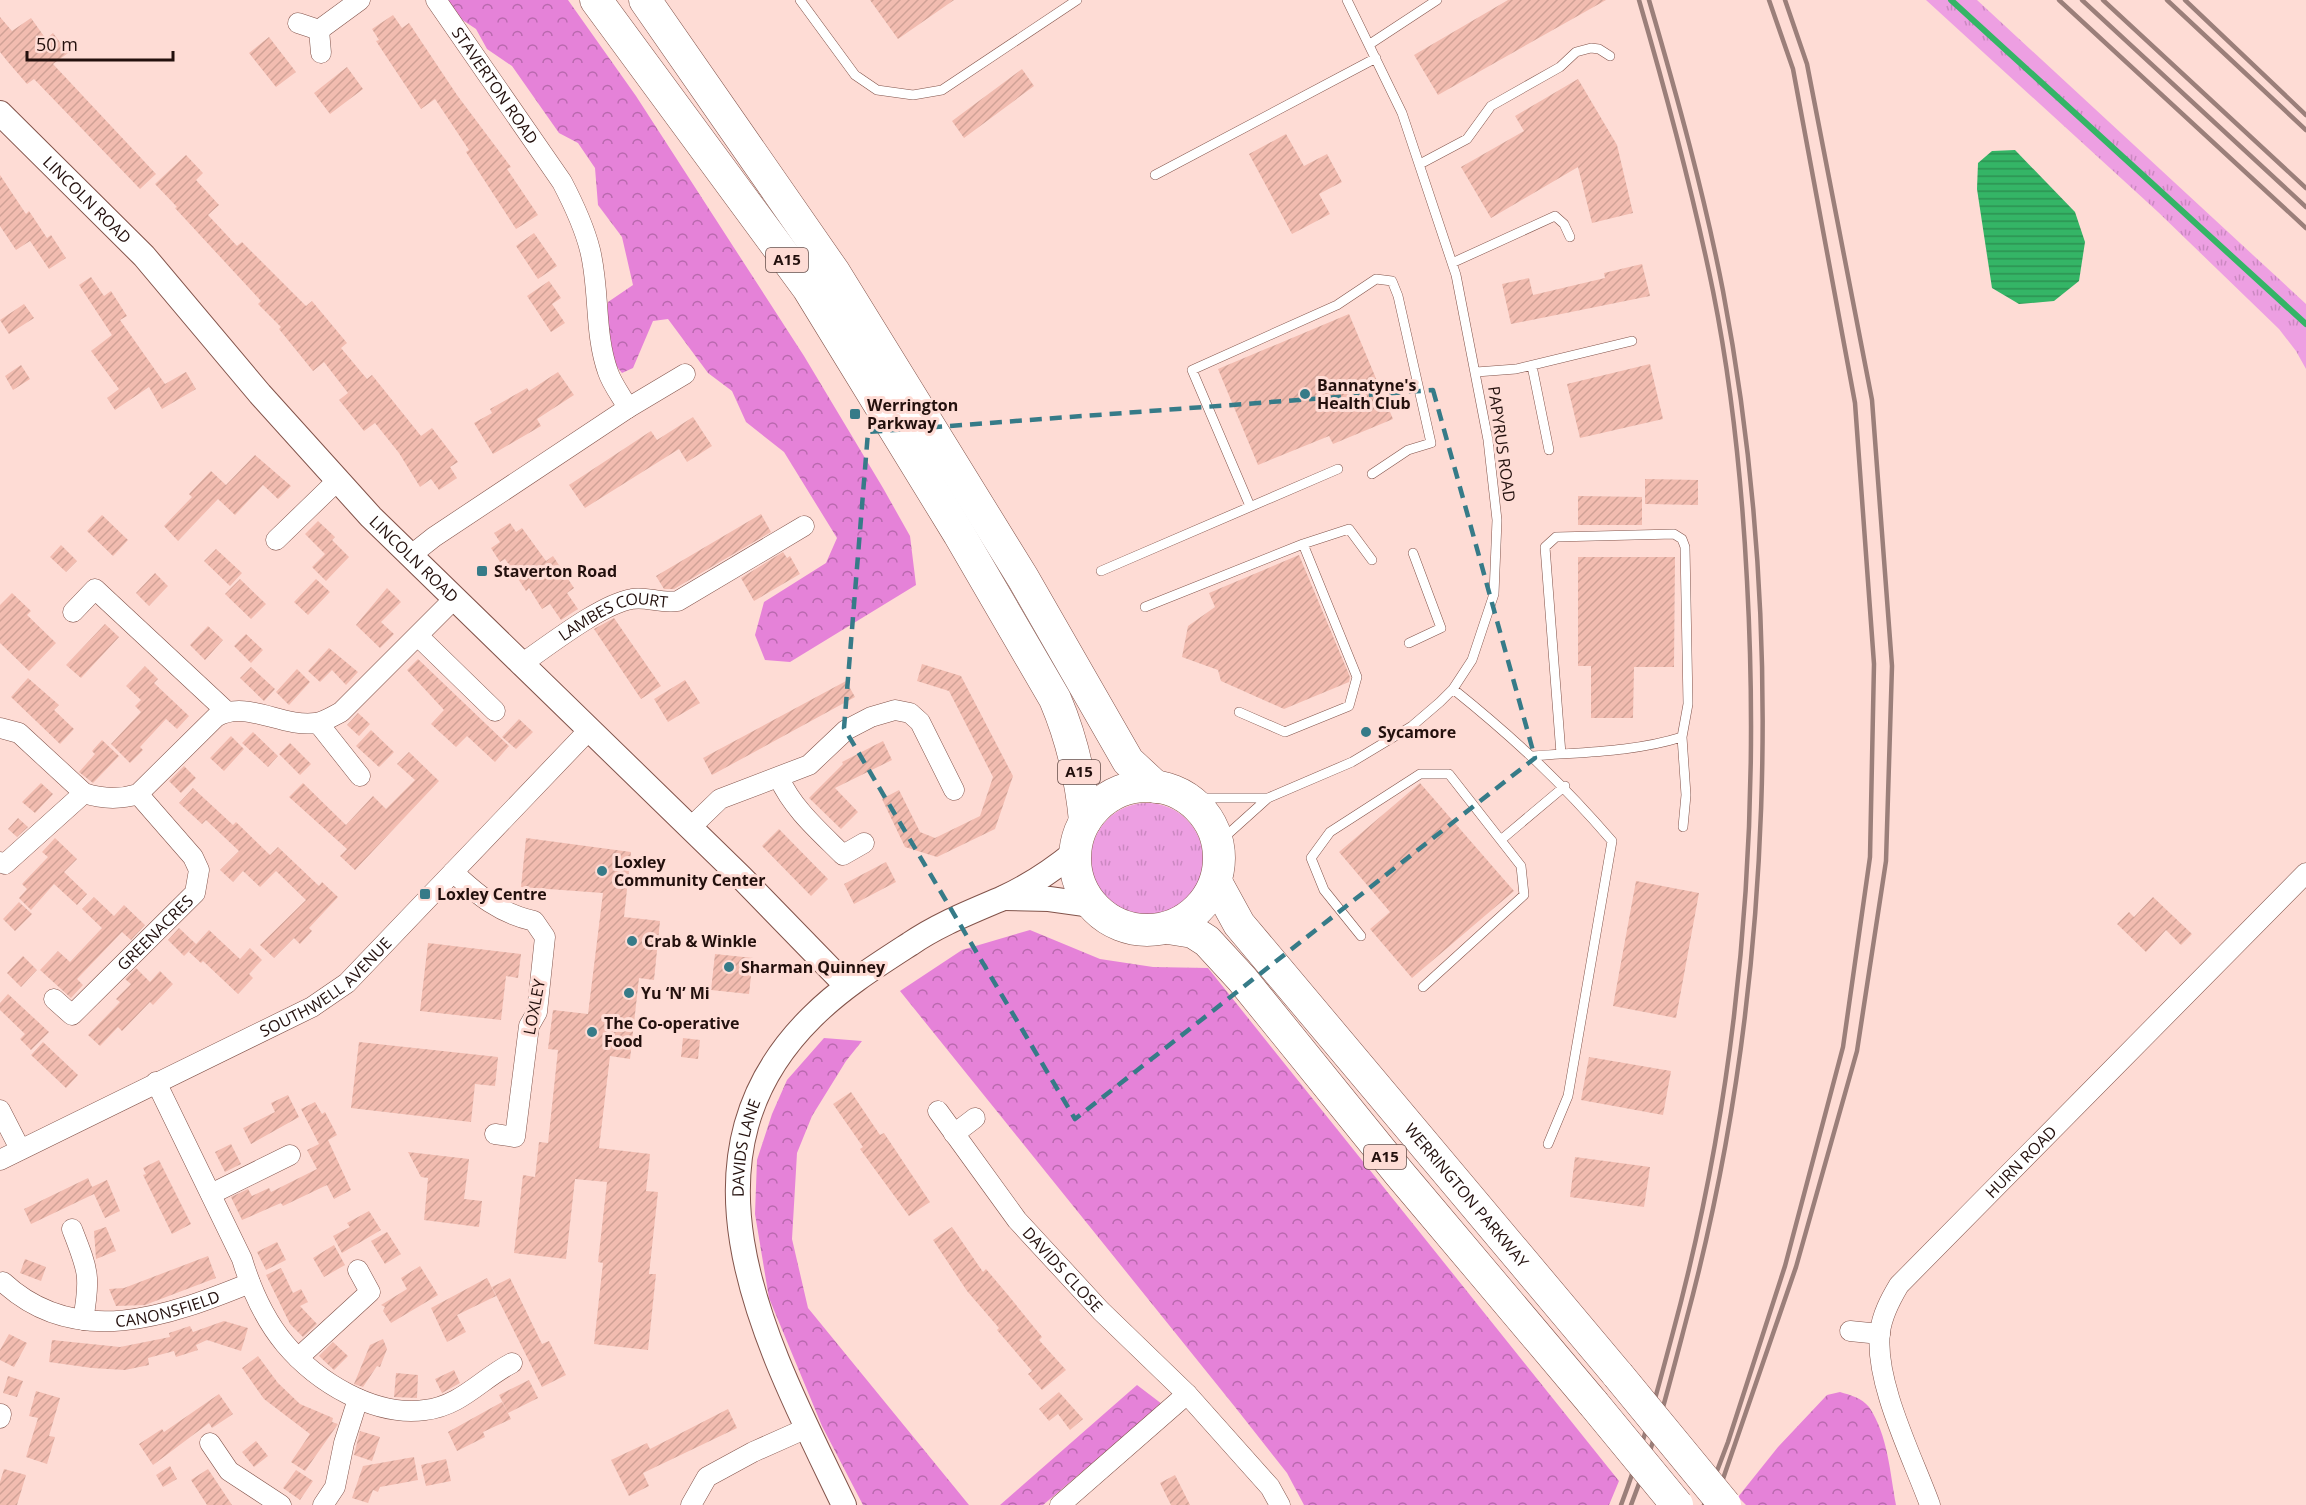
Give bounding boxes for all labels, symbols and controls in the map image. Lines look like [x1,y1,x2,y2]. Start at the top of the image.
street label: STAVERTON ROAD [447,23,543,148]
scale bar [27,24,172,62]
text: 50 m [36,32,78,56]
street label: LINCOLN ROAD [38,151,136,248]
road number: A15 [766,248,808,272]
place label: Bannatyne's Health Club [1317,374,1416,414]
street label: PAPYRUS ROAD [1483,385,1521,503]
marker: Bannatyne's Health Club [1298,387,1312,401]
place label: Werrington Parkway [867,394,958,434]
marker: Werrington Parkway [848,407,862,421]
street label: LINCOLN ROAD [365,511,463,607]
place label: Staverton Road [494,560,617,582]
marker: Staverton Road [475,564,489,578]
street label: LAMBES COURT [554,587,669,646]
place label: Sycamore [1378,721,1456,743]
marker: Sycamore [1359,725,1373,739]
road number: A15 [1058,760,1100,784]
place label: Loxley Community Center [614,851,765,891]
marker: Loxley Community Center [595,864,609,878]
place label: Loxley Centre [437,883,547,905]
marker: Loxley Centre [418,887,432,901]
street label: GREENACRES [112,890,198,975]
place label: Crab & Winkle [644,930,757,952]
street label: SOUTHWELL AVENUE [256,932,396,1042]
marker: Crab & Winkle [625,934,639,948]
place label: Sharman Quinney [741,956,886,978]
marker: Sharman Quinney [722,960,736,974]
street label: LOXLEY [518,977,550,1037]
place label: Yu ‘N’ Mi [641,982,710,1004]
marker: Yu ‘N’ Mi [622,986,636,1000]
place label: The Co-operative Food [604,1012,739,1052]
marker: The Co-operative Food [585,1025,599,1039]
street label: DAVIDS LANE [727,1096,765,1197]
street label: WERRINGTON PARKWAY [1400,1118,1534,1272]
street label: HURN ROAD [1980,1121,2062,1203]
road number: A15 [1364,1145,1406,1169]
street label: DAVIDS CLOSE [1018,1222,1108,1317]
street label: CANONSFIELD [114,1285,223,1332]

